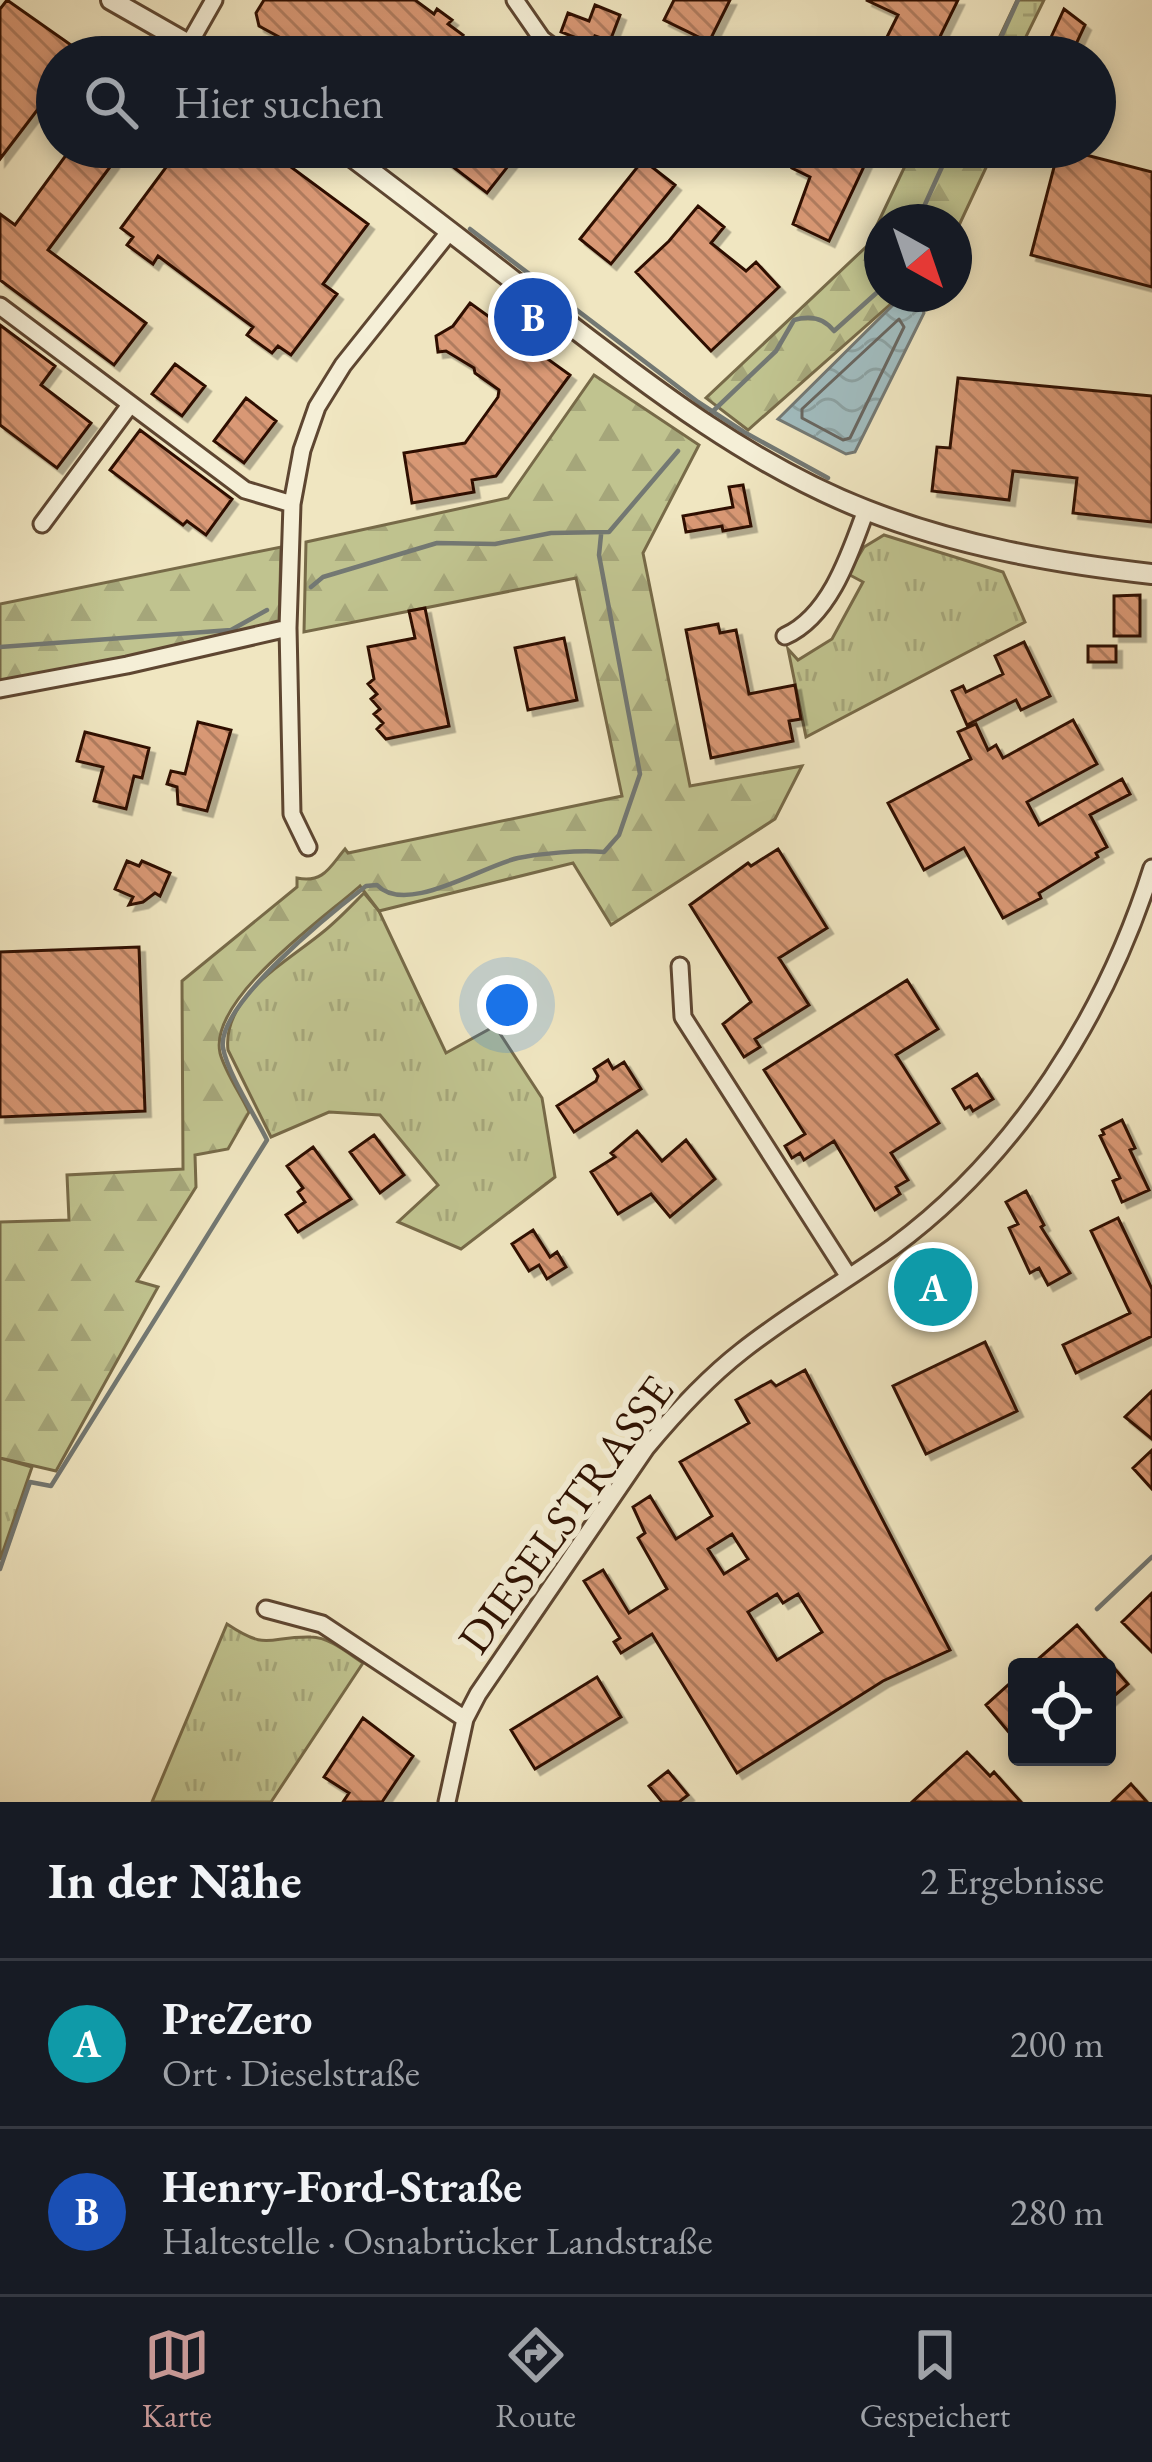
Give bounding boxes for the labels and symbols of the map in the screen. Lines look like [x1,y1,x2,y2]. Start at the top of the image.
north arrow [864,204,972,312]
pin: B [494,272,572,362]
your location [477,975,537,1035]
pin: A [894,1242,972,1332]
street label: DIESELSTRASSE [444,1363,686,1665]

